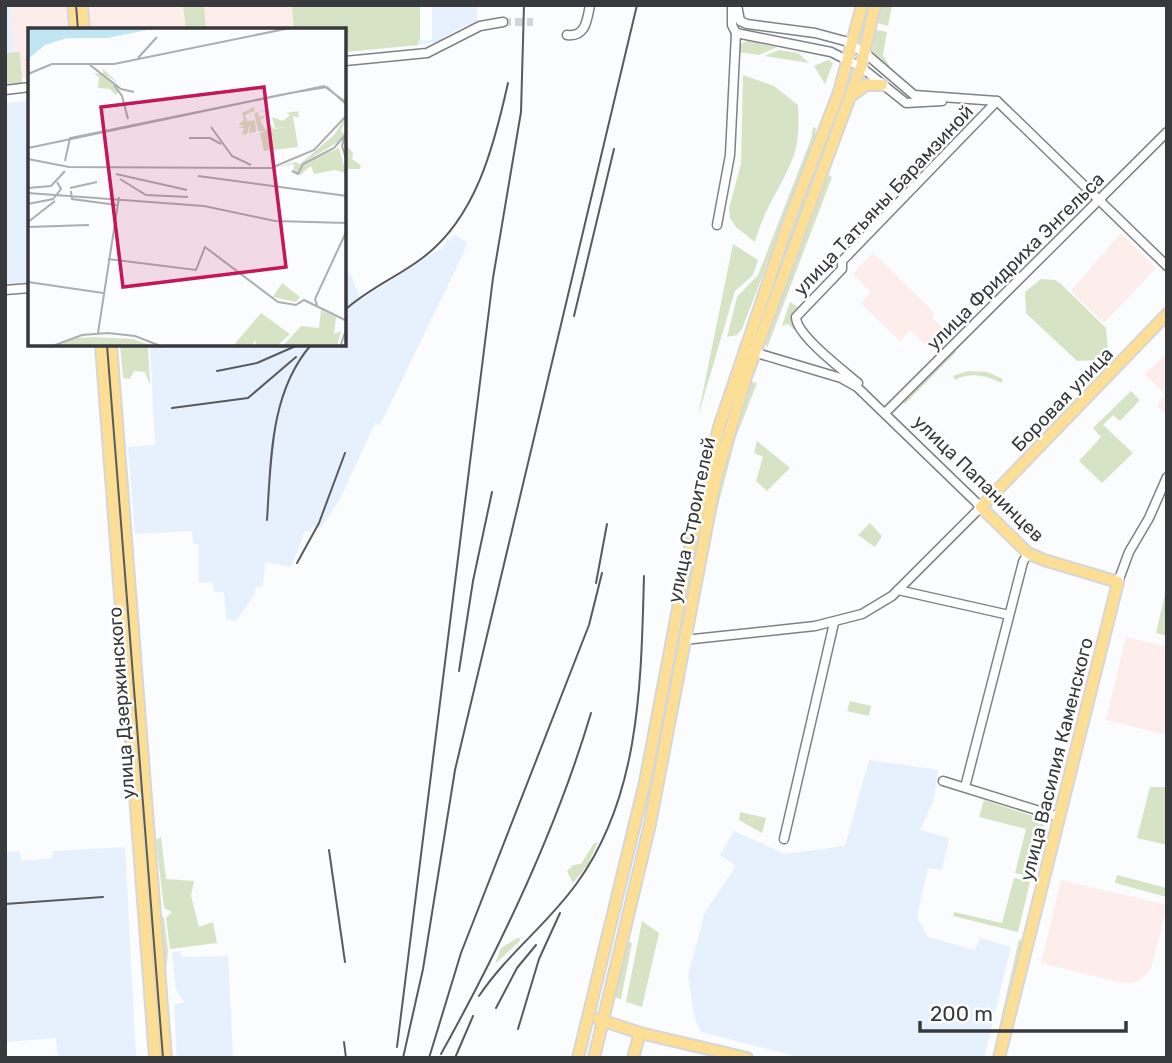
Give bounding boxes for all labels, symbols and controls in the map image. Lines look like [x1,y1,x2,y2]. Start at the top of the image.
inset map [28,28,346,346]
street label: улица Татьяны Барамзиной [789,100,978,301]
street label: улица Фридриха Энгельса [922,168,1109,355]
street label: Боровая улица [1007,342,1118,456]
street label: улица Папанинцев [909,410,1049,547]
street label: улица Строителей [663,435,720,605]
street label: улица Дзержинского [103,606,140,800]
street label: улица Василия Каменского [1015,635,1098,883]
scale bar [920,990,1126,1034]
text: 200 m [930,1001,993,1026]

